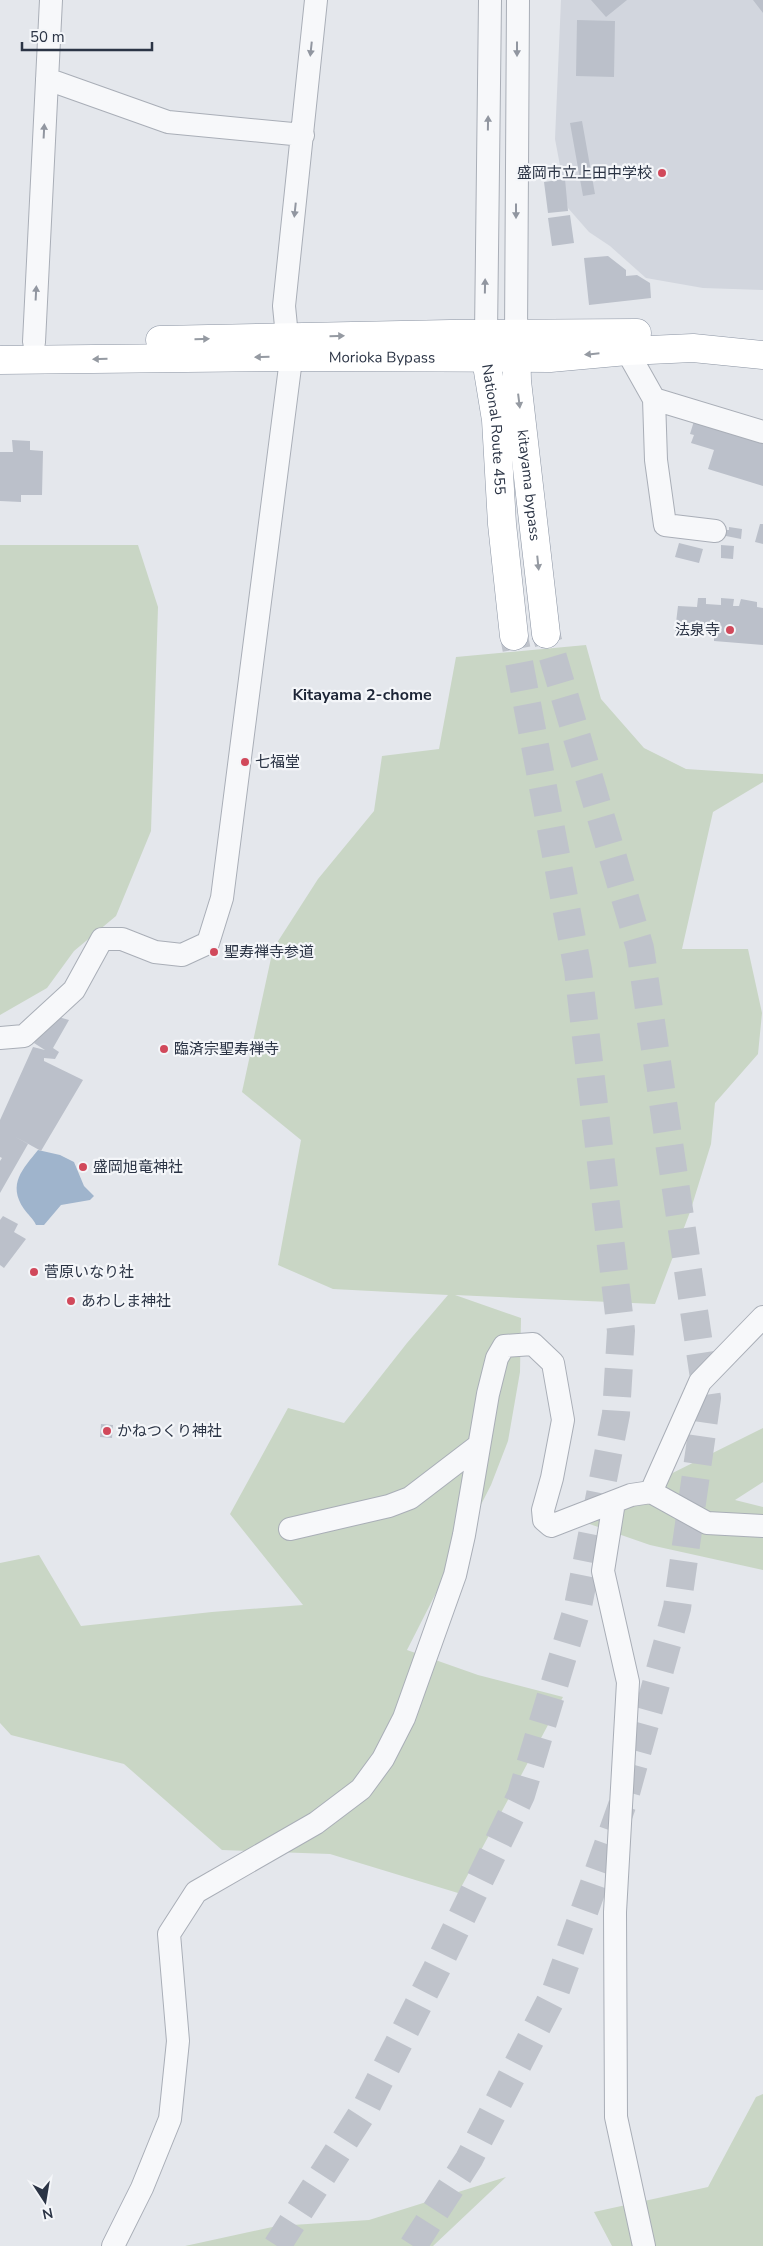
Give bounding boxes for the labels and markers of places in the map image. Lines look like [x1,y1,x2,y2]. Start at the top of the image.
place label: 盛岡市立上田中学校 [517,163,652,183]
marker: 盛岡市立上田中学校 [656,167,668,179]
place label: 法泉寺 [675,620,720,640]
marker: 法泉寺 [724,624,736,636]
place label: 七福堂 [255,752,300,772]
marker: 七福堂 [239,756,251,768]
place label: 聖寿禅寺参道 [224,942,314,962]
marker: 聖寿禅寺参道 [208,946,220,958]
place label: 臨済宗聖寿禅寺 [174,1039,279,1059]
marker: 臨済宗聖寿禅寺 [158,1043,170,1055]
place label: 盛岡旭竜神社 [93,1157,183,1177]
marker: 盛岡旭竜神社 [77,1161,89,1173]
place label: 菅原いなり社 [44,1262,134,1282]
marker: 菅原いなり社 [28,1266,40,1278]
place label: あわしま神社 [81,1291,171,1311]
marker: あわしま神社 [65,1295,77,1307]
place label: かねつくり神社 [117,1421,222,1441]
marker: かねつくり神社 [101,1425,113,1437]

